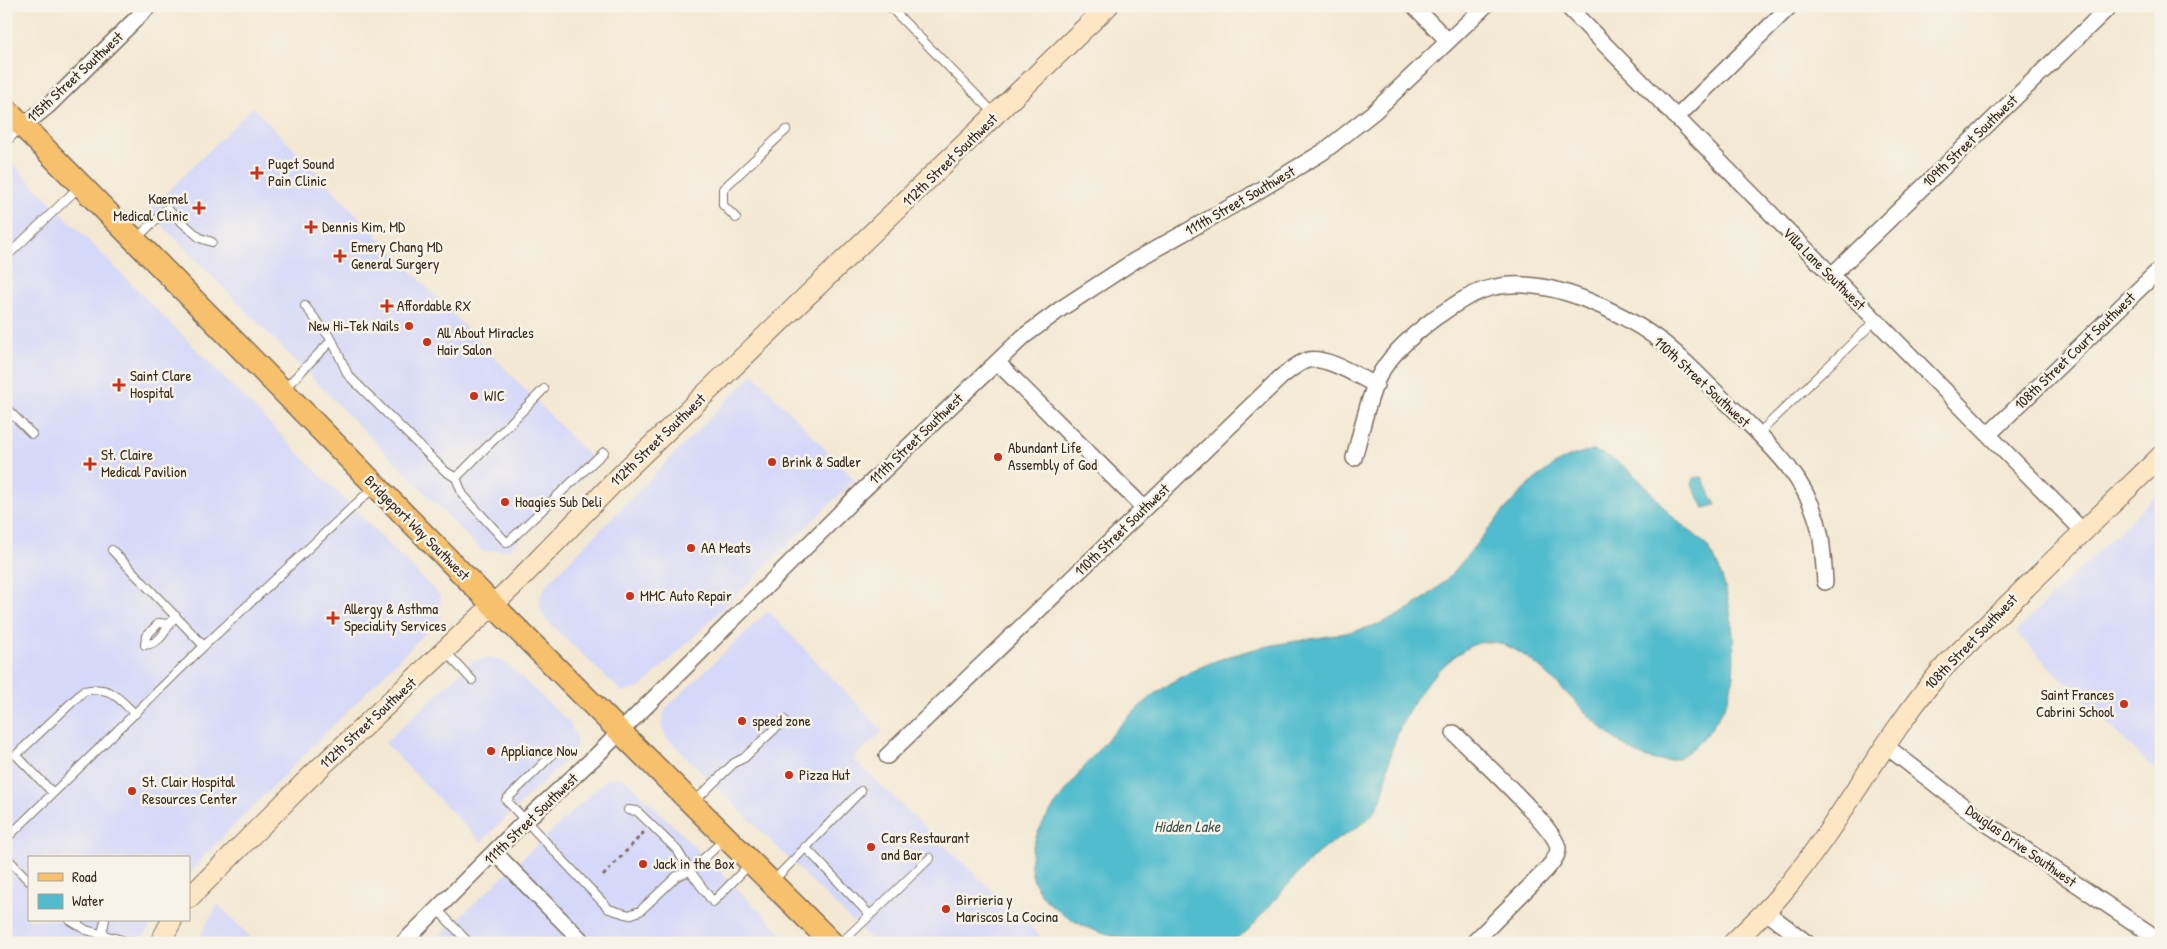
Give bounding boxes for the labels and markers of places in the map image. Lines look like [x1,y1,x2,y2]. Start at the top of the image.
place label: Puget Sound Pain Clinic [268,153,334,191]
marker: Puget Sound Pain Clinic [250,166,264,180]
place label: Kaemel Medical Clinic [113,188,188,226]
marker: Kaemel Medical Clinic [192,201,206,215]
place label: Dennis Kim, MD [322,216,406,237]
marker: Dennis Kim, MD [304,220,318,234]
place label: Emery Chang MD General Surgery [351,236,444,274]
marker: Emery Chang MD General Surgery [333,249,347,263]
place label: Affordable RX [397,295,471,316]
marker: Affordable RX [381,300,393,312]
place label: New Hi-Tek Nails [309,315,399,336]
marker: New Hi-Tek Nails [403,320,415,332]
place label: All About Miracles Hair Salon [437,322,534,360]
marker: All About Miracles Hair Salon [421,336,433,348]
place label: Saint Clare Hospital [130,365,191,403]
marker: Saint Clare Hospital [112,378,126,392]
place label: WIC [484,385,505,406]
marker: WIC [468,390,480,402]
place label: Abundant Life Assembly of God [1008,437,1097,475]
place label: St. Claire Medical Pavilion [101,444,187,482]
place label: Brink & Sadler [782,451,861,472]
marker: Abundant Life Assembly of God [992,451,1004,463]
marker: Brink & Sadler [766,456,778,468]
marker: St. Claire Medical Pavilion [83,457,97,471]
place label: Hoagies Sub Deli [515,491,602,512]
marker: Hoagies Sub Deli [499,496,511,508]
place label: AA Meats [701,537,751,558]
marker: AA Meats [685,542,697,554]
place label: MMC Auto Repair [640,585,732,606]
marker: MMC Auto Repair [624,590,636,602]
place label: Allergy & Asthma Speciality Services [344,598,446,636]
marker: Allergy & Asthma Speciality Services [326,611,340,625]
place label: Saint Frances Cabrini School [2036,684,2114,722]
marker: Saint Frances Cabrini School [2118,698,2130,710]
place label: speed zone [752,710,811,731]
marker: speed zone [736,715,748,727]
place label: Appliance Now [501,740,577,761]
marker: Appliance Now [485,745,497,757]
place label: Pizza Hut [799,764,851,785]
marker: Pizza Hut [783,769,795,781]
place label: St. Clair Hospital Resources Center [142,771,237,809]
marker: St. Clair Hospital Resources Center [126,785,138,797]
place label: Cars Restaurant and Bar [881,827,970,865]
marker: Cars Restaurant and Bar [865,841,877,853]
place label: Jack in the Box [653,853,735,874]
marker: Jack in the Box [637,858,649,870]
place label: Birrieria y Mariscos La Cocina [956,889,1058,927]
marker: Birrieria y Mariscos La Cocina [940,903,952,915]

